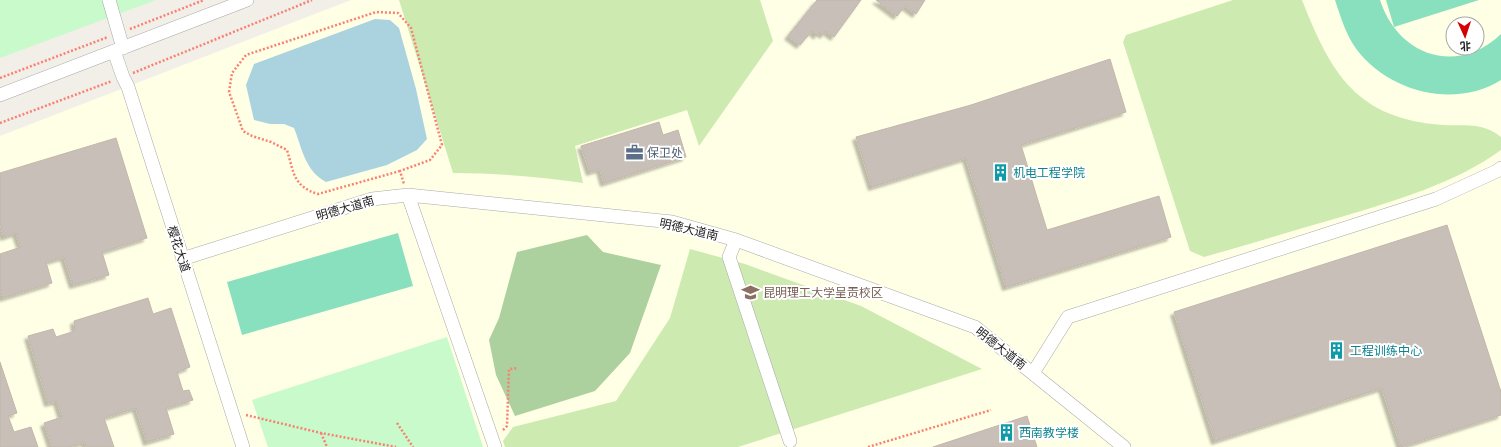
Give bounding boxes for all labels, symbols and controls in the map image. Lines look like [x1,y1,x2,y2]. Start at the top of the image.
north arrow [1445,16,1485,56]
text: 北 [1460,39,1471,54]
office icon: 保卫处 [624,142,644,162]
place label: 保卫处 [647,144,683,161]
building icon: 机电工程学院 [990,162,1010,182]
place label: 机电工程学院 [1013,164,1085,181]
street label: 明德大道南 [314,192,376,224]
street label: 明德大道南 [658,214,720,244]
street label: 樱花大道 [163,224,195,274]
school or university icon: 昆明理工大学呈贡校区 [740,282,760,302]
place label: 昆明理工大学呈贡校区 [763,284,883,301]
street label: 明德大道南 [972,323,1030,373]
building icon: 工程训练中心 [1327,340,1347,360]
place label: 工程训练中心 [1350,342,1422,359]
building icon: 西南教学楼 [996,422,1016,442]
place label: 西南教学楼 [1019,424,1079,441]

